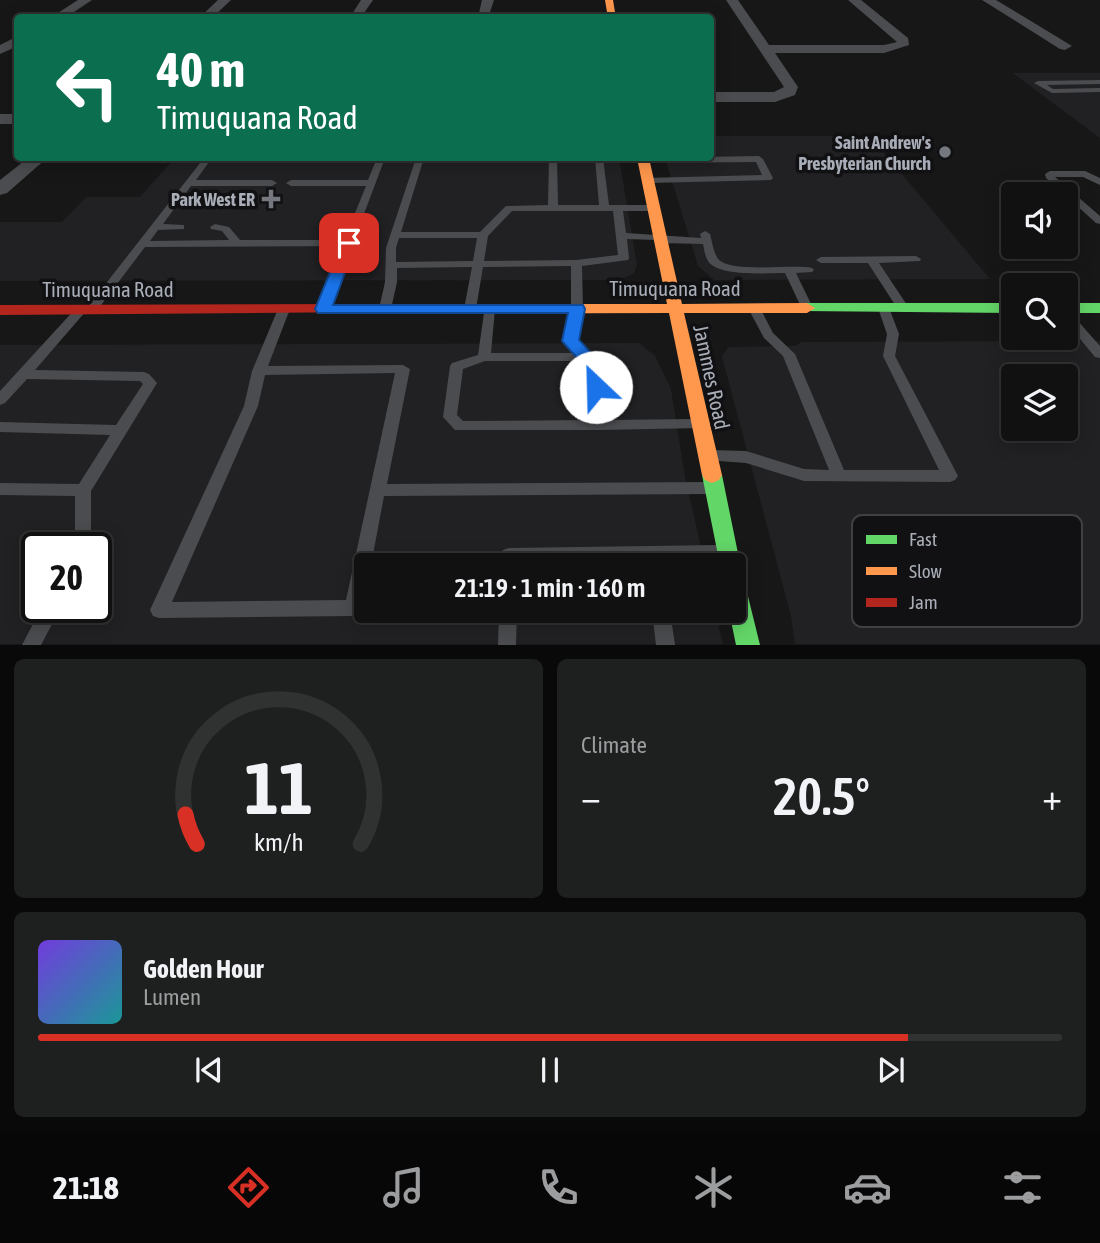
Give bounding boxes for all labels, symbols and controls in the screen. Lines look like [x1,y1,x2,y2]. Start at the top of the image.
text: 40 m [157,41,245,97]
icon: left [42,42,133,133]
text: Timuquana Road [157,99,358,136]
place label: Saint Andrew's Presbyterian Church [798,132,932,174]
marker: Saint Andrew's Presbyterian Church [937,144,953,160]
map controls [1001,182,1078,441]
button: sound [1001,182,1078,259]
place label: Park West ER [171,189,255,210]
marker: Park West ER [261,189,281,209]
pin [319,213,379,273]
icon: arrive [330,224,368,262]
button: search [1001,273,1078,350]
street label: Timuquana Road [609,276,741,300]
street label: Timuquana Road [42,277,174,301]
street label: Jammes Road [689,322,735,432]
position arrow [559,350,633,424]
button: layers [1001,364,1078,441]
legend [852,515,1082,627]
text: Fast [909,528,937,550]
speed limit sign: 20 [21,532,112,623]
text: Slow [909,560,943,582]
text: 21:19 · 1 min · 160 m [455,573,645,603]
text: Jam [909,591,938,613]
text: Climate [581,732,647,758]
text: 11 [244,747,313,830]
text: 20.5° [773,766,870,826]
text: − [581,775,601,818]
text: + [1042,775,1062,818]
text: km/h [254,828,303,856]
text: Golden Hour [143,954,263,984]
text: Lumen [143,984,201,1010]
icon: previous [190,1051,228,1089]
icon: pause [531,1051,569,1089]
icon: next [872,1051,910,1089]
icon: directions [224,1163,273,1212]
icon: music [379,1163,428,1212]
icon: phone [534,1163,583,1212]
icon: climate [689,1163,738,1212]
icon: car [843,1163,892,1212]
icon: filters [998,1163,1047,1212]
text: 21:18 [53,1169,119,1206]

